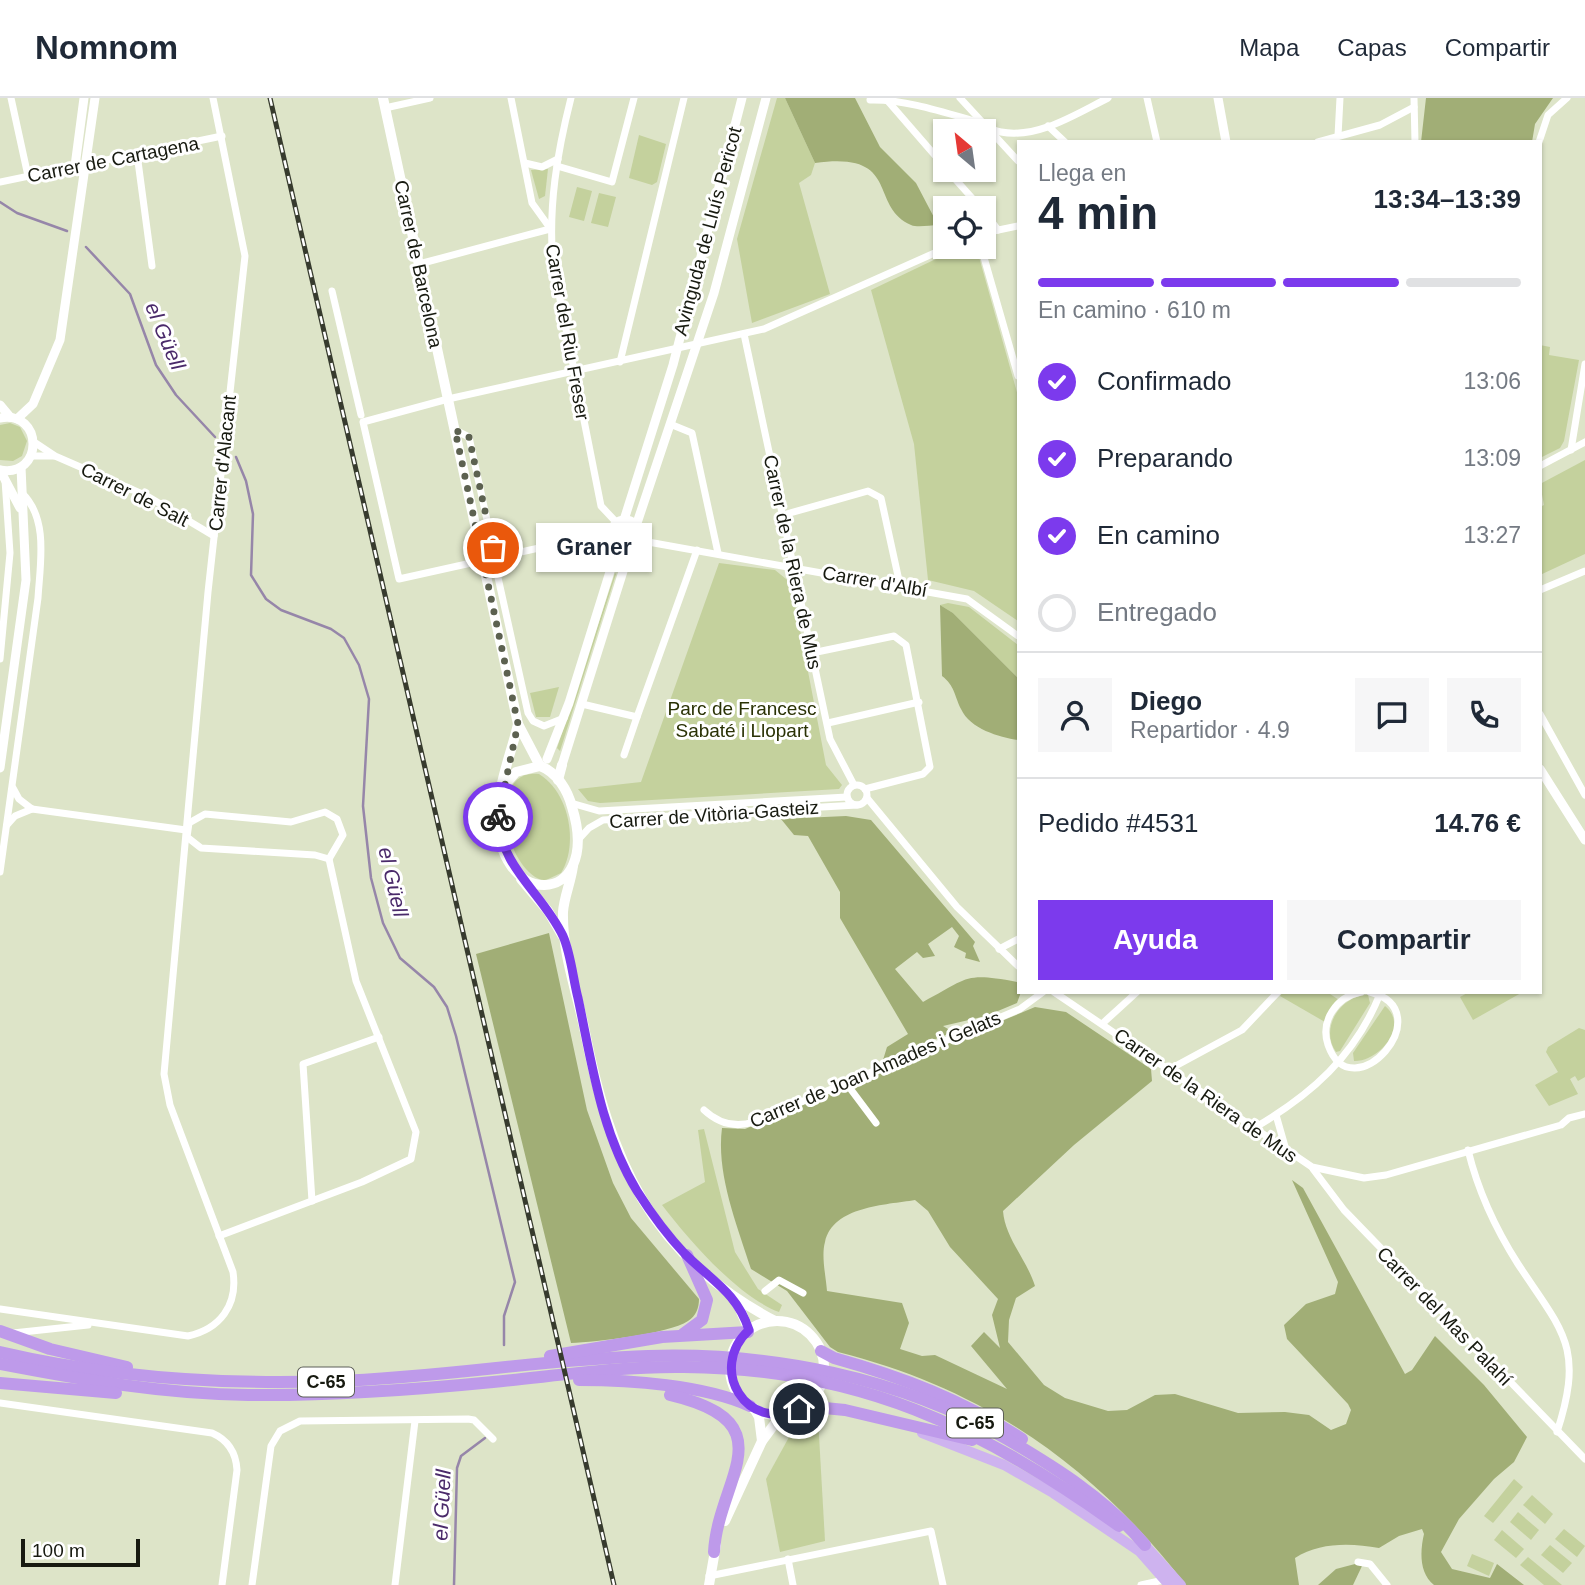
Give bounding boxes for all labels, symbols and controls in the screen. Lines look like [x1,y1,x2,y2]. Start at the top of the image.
text: Nomnom [35,29,178,66]
text: Mapa [1239,34,1299,61]
text: Capas [1337,34,1407,61]
text: Compartir [1445,34,1550,61]
north arrow [933,119,996,182]
map controls [933,119,996,259]
street label: Avinguda de Lluís Pericot [670,124,746,338]
street label: Carrer de Cartagena [26,132,201,186]
text: Llega en [1038,160,1126,186]
street label: Carrer de Barcelona [390,178,447,350]
text: 13:34–13:39 [1374,184,1521,214]
text: 4 min [1038,187,1158,239]
button: locate [933,196,996,259]
street label: Carrer del Riu Freser [542,242,593,422]
text: En camino · 610 m [1038,297,1231,323]
water label: el Güell [141,299,190,374]
icon: check [1038,363,1076,401]
text: Confirmado [1097,366,1231,396]
text: 13:06 [1463,368,1521,394]
street label: Carrer d'Alacant [205,393,240,532]
icon: check [1038,440,1076,478]
text: Preparando [1097,443,1233,473]
text: 13:09 [1463,445,1521,471]
street label: Carrer de la Riera de Mus [760,453,826,671]
street label: Carrer de Salt [77,458,193,531]
icon: check [1038,517,1076,555]
pin [463,518,523,578]
text: En camino [1097,520,1220,550]
text: 13:27 [1463,522,1521,548]
callout: Graner [535,524,650,573]
icon: bag [474,529,512,567]
text: Graner [556,534,632,560]
street label: Carrer d'Albí [821,562,930,601]
text: Entregado [1097,597,1217,627]
button: person [1038,678,1112,752]
button: chat [1355,678,1429,752]
button: phone [1447,678,1521,752]
text: Diego [1130,686,1202,716]
park label: Parc de Francesc Sabaté i Llopart [668,698,816,741]
text: Repartidor · 4.9 [1130,717,1290,743]
courier [463,782,533,852]
street label: Carrer de Vitòria-Gasteiz [609,797,819,832]
icon: bike [479,798,517,836]
text: Pedido #4531 [1038,808,1198,838]
text: 14.76 € [1434,808,1521,838]
water label: el Güell [374,845,413,920]
button: Ayuda [1038,900,1273,980]
button: Compartir [1287,900,1521,980]
street label: Carrer de Joan Amades i Gelats [747,1007,1004,1132]
street label: Carrer de la Riera de Mus [1110,1024,1301,1167]
street label: Carrer del Mas Palahí [1373,1243,1517,1391]
road number: C-65 [298,1367,354,1396]
pin [769,1379,829,1439]
icon: home [780,1390,818,1428]
road number: C-65 [947,1408,1003,1438]
water label: el Güell [428,1467,455,1541]
scale bar [21,1536,140,1568]
text: 100 m [32,1540,85,1561]

